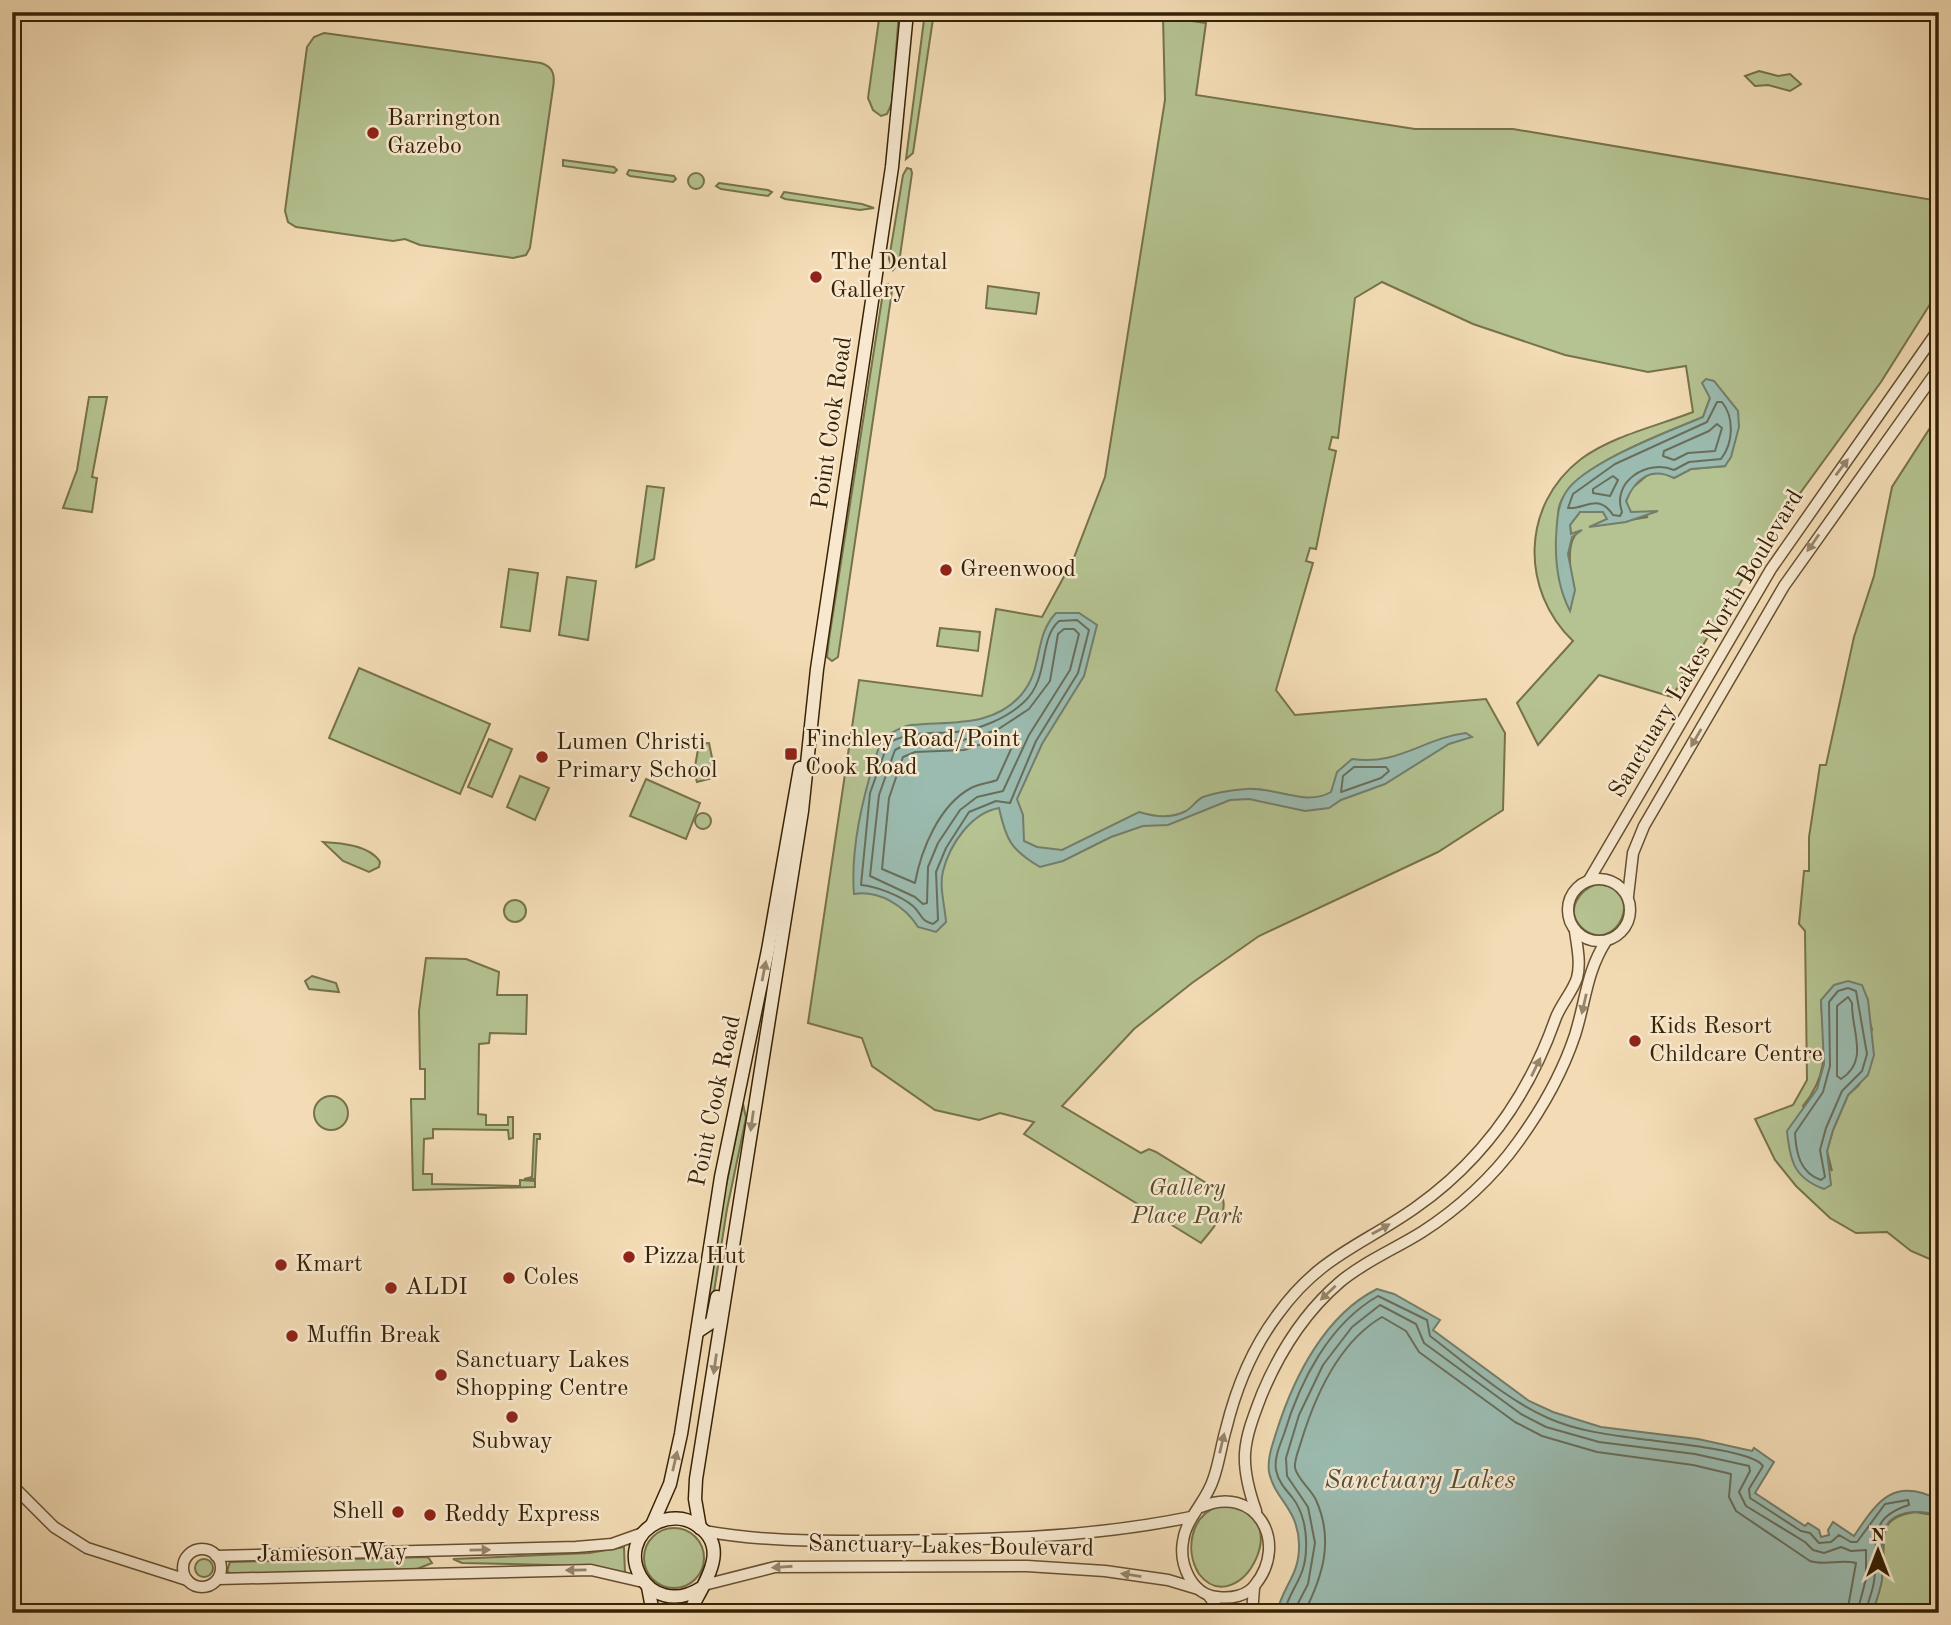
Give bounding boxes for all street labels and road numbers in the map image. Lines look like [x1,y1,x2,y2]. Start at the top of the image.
street label: Point Cook Road [809,335,857,511]
street label: Sanctuary Lakes North Boulevard [1605,486,1809,802]
street label: Point Cook Road [686,1013,746,1189]
street label: Sanctuary Lakes Boulevard [808,1533,1094,1561]
street label: Jamieson Way [256,1541,408,1567]

